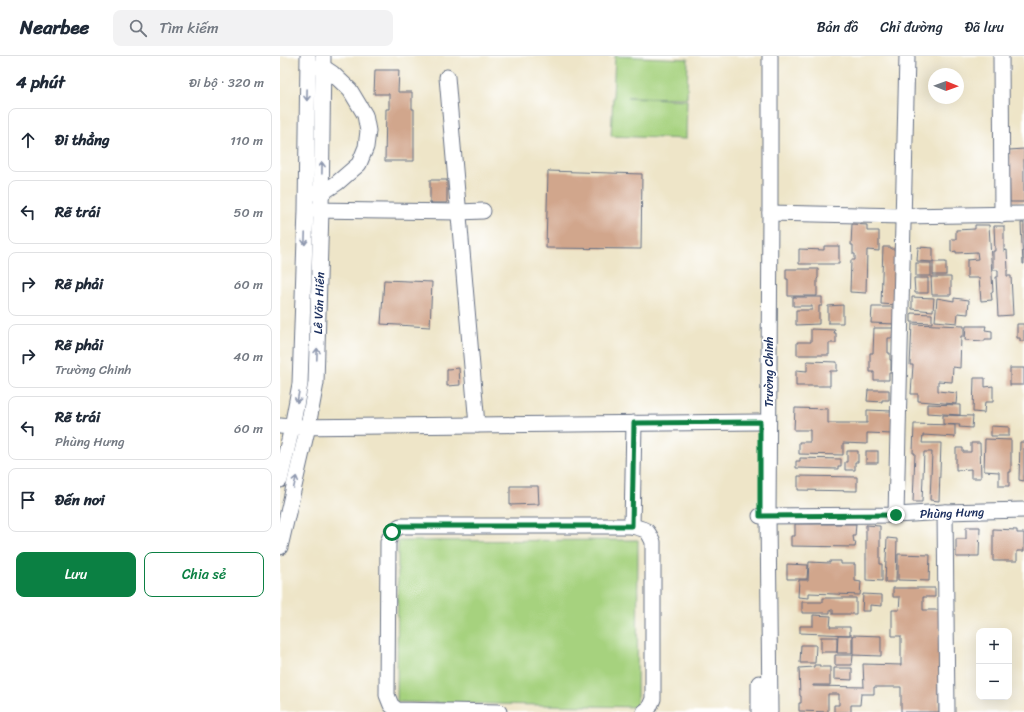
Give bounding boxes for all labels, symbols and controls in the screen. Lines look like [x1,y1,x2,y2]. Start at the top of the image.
search box [113,10,393,46]
text: Nearbee [20,11,89,44]
text: Tìm kiếm [159,15,219,41]
text: Bản đồ [817,15,858,40]
text: Chỉ đường [880,15,943,40]
text: Đã lưu [965,15,1004,40]
icon: search [127,17,149,39]
text: 4 phút [16,67,65,97]
north arrow [928,68,964,104]
text: Đi bộ · 320 m [189,71,264,94]
one-way arrow [303,88,311,101]
text: Đi thẳng [55,127,110,153]
icon: ahead [17,129,39,151]
text: 110 m [230,129,263,152]
one-way arrow [318,162,326,175]
text: Rẽ trái [55,199,100,225]
icon: left [17,201,39,223]
text: 50 m [233,201,263,224]
one-way arrow [301,232,309,245]
text: Rẽ phải [55,271,103,297]
street label: Lê Văn Hiến [307,271,331,334]
icon: right [17,273,39,295]
text: 60 m [234,273,263,296]
text: Rẽ phải [55,332,103,358]
street label: Trường Chinh [758,337,780,407]
icon: right [17,345,39,367]
text: 40 m [233,345,263,368]
one-way arrow [313,348,321,361]
text: Trường Chinh [55,358,131,381]
one-way arrow [294,390,302,403]
text: Rẽ trái [55,404,100,430]
icon: left [17,417,39,439]
text: 60 m [234,417,263,440]
text: Phùng Hưng [55,430,125,453]
one-way arrow [292,475,300,488]
text: Đến nơi [55,487,105,513]
icon: arrive [17,489,39,511]
street label: Phùng Hưng [920,501,984,525]
route end [887,506,905,524]
route start [383,523,401,541]
button: Lưu [16,552,136,597]
button: Chia sẻ [144,552,264,597]
map controls [976,628,1012,700]
button: + [976,628,1012,664]
button: − [976,664,1012,700]

